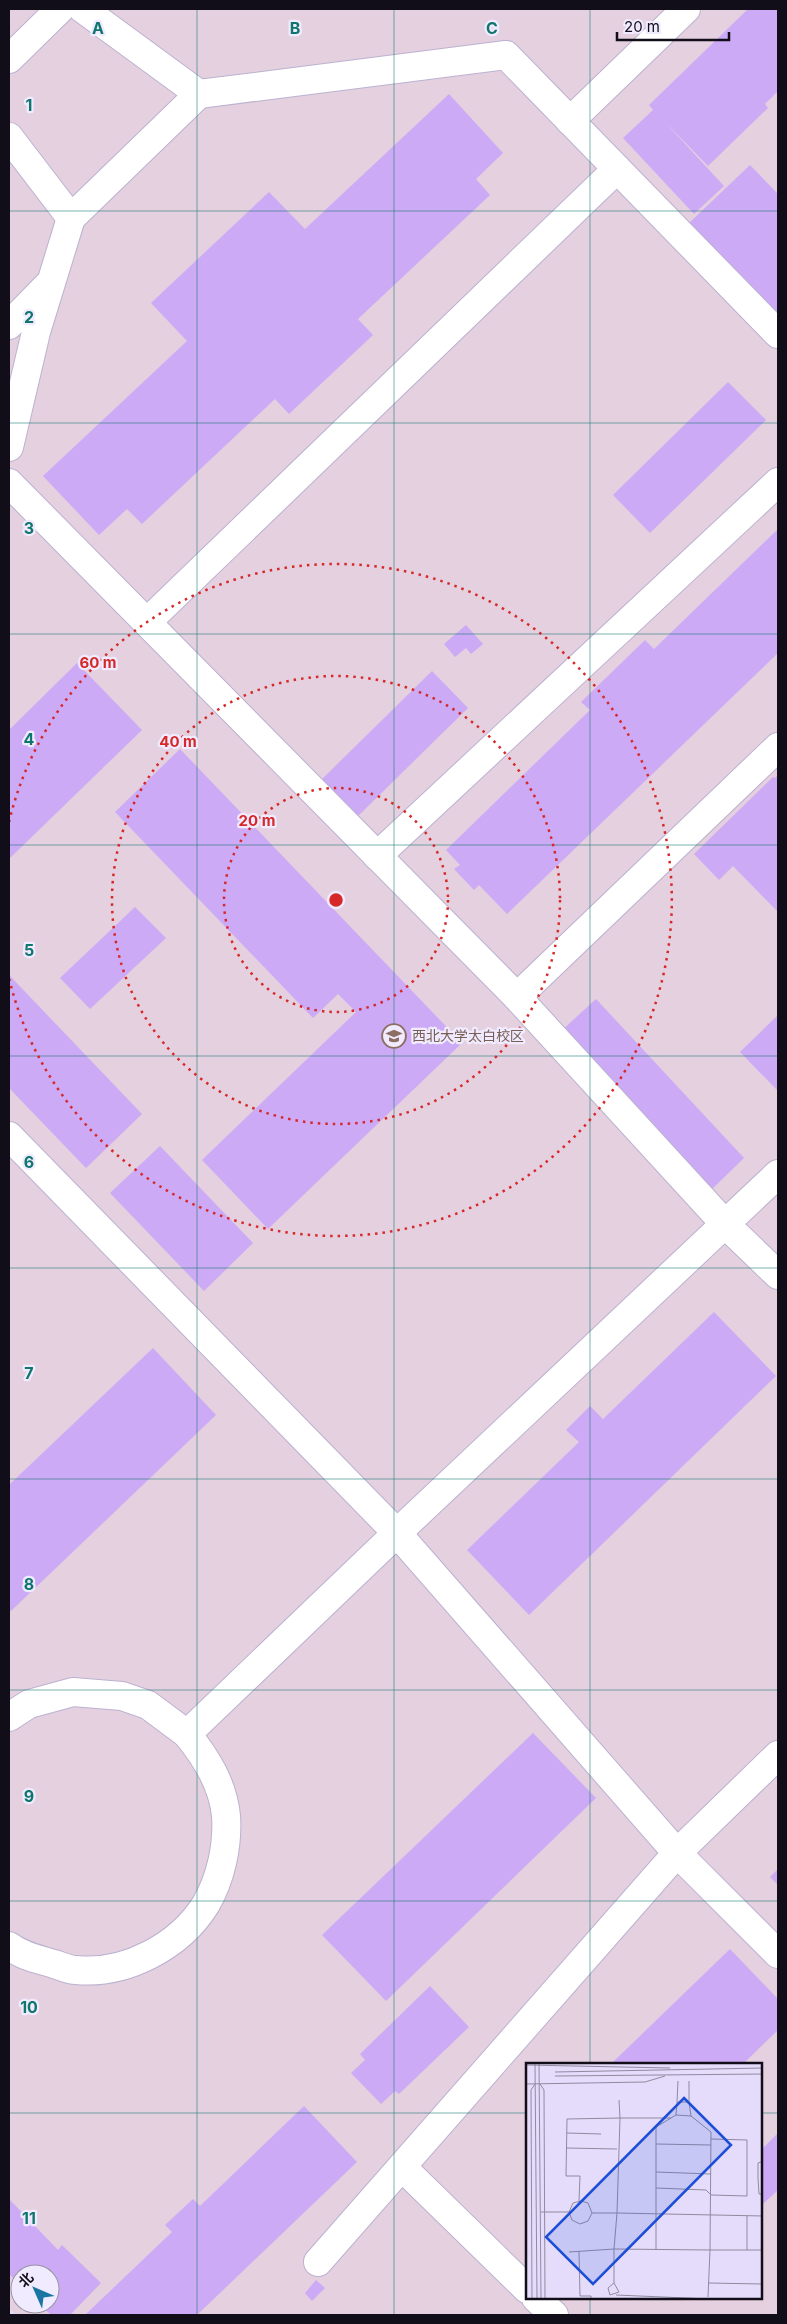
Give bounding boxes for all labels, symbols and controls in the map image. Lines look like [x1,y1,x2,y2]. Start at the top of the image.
scale bar [617,10,730,42]
text: 20 m [624,17,660,36]
text: A [92,18,104,38]
text: B [290,18,300,38]
text: C [486,18,498,38]
text: 1 [26,95,32,115]
text: 2 [24,307,34,327]
text: 3 [24,518,34,538]
text: 60 m [79,653,117,672]
text: 4 [24,729,35,749]
text: 40 m [159,732,197,751]
text: 20 m [239,811,275,830]
centre of rings [327,891,345,909]
text: 5 [24,940,34,960]
school or university icon: 西北大学太白校区 [381,1023,407,1049]
place label: 西北大学太白校区 [412,1027,524,1044]
text: 6 [24,1152,34,1172]
text: 7 [24,1363,34,1383]
text: 8 [24,1574,34,1594]
text: 9 [24,1786,34,1806]
text: 10 [20,1997,38,2017]
inset map [526,2063,762,2299]
text: 11 [22,2208,36,2228]
north arrow [10,2264,60,2314]
text: 北 [14,2268,36,2290]

